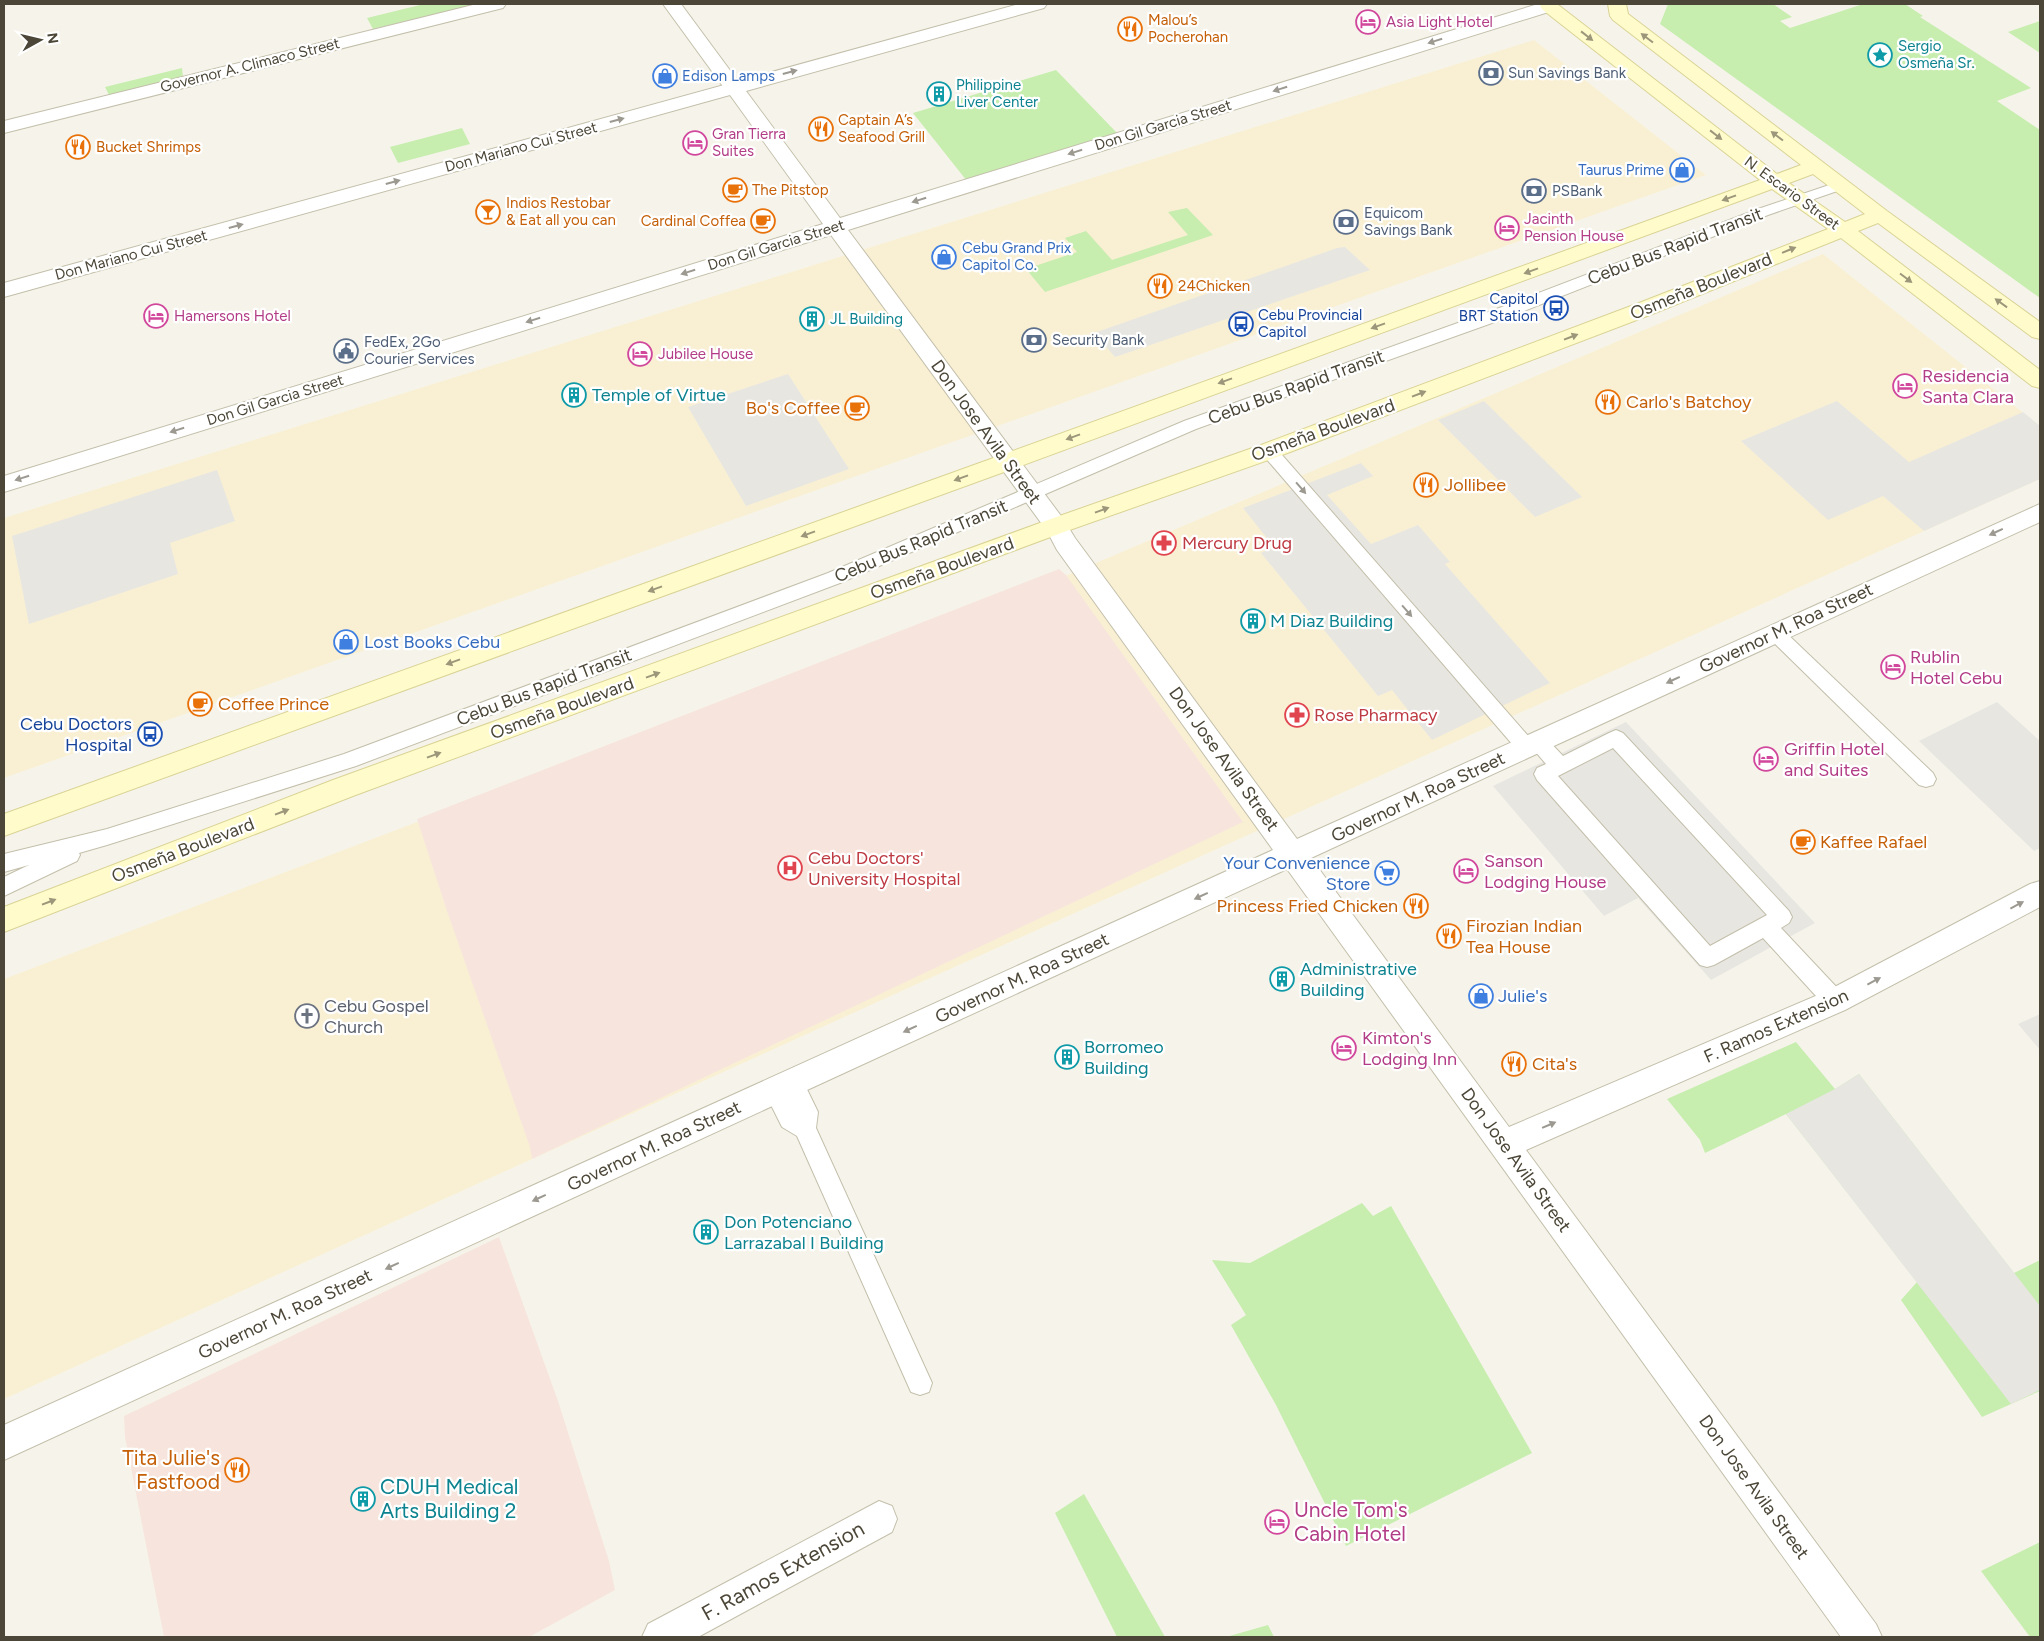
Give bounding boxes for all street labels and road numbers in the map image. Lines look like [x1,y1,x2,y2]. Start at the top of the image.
street label: Governor A. Climaco Street [158,34,342,96]
street label: Don Gil Garcia Street [1092,96,1234,154]
street label: Don Mariano Cui Street [443,118,599,176]
street label: N. Escario Street [1741,152,1843,234]
street label: Cebu Bus Rapid Transit [1584,202,1766,290]
street label: Don Gil Garcia Street [705,216,847,274]
street label: Don Mariano Cui Street [53,226,209,284]
street label: Osmeña Boulevard [1627,247,1775,325]
street label: Cebu Bus Rapid Transit [1205,345,1387,429]
street label: Don Jose Avila Street [926,355,1046,509]
street label: Don Gil Garcia Street [204,371,346,429]
street label: Osmeña Boulevard [1248,394,1398,466]
street label: Cebu Bus Rapid Transit [831,495,1011,587]
street label: Osmeña Boulevard [867,532,1017,604]
street label: Governor M. Roa Street [1696,578,1877,678]
street label: Cebu Bus Rapid Transit [453,643,635,731]
street label: Osmeña Boulevard [487,672,637,744]
street label: Don Jose Avila Street [1164,682,1284,836]
street label: Governor M. Roa Street [1328,747,1509,847]
street label: Osmeña Boulevard [108,813,258,887]
street label: Governor M. Roa Street [932,928,1113,1028]
street label: F. Ramos Extension [1700,984,1852,1068]
street label: Don Jose Avila Street [1456,1083,1576,1237]
street label: Governor M. Roa Street [564,1096,745,1196]
street label: Governor M. Roa Street [195,1264,376,1364]
street label: Don Jose Avila Street [1694,1410,1814,1564]
street label: F. Ramos Extension [697,1516,868,1626]

